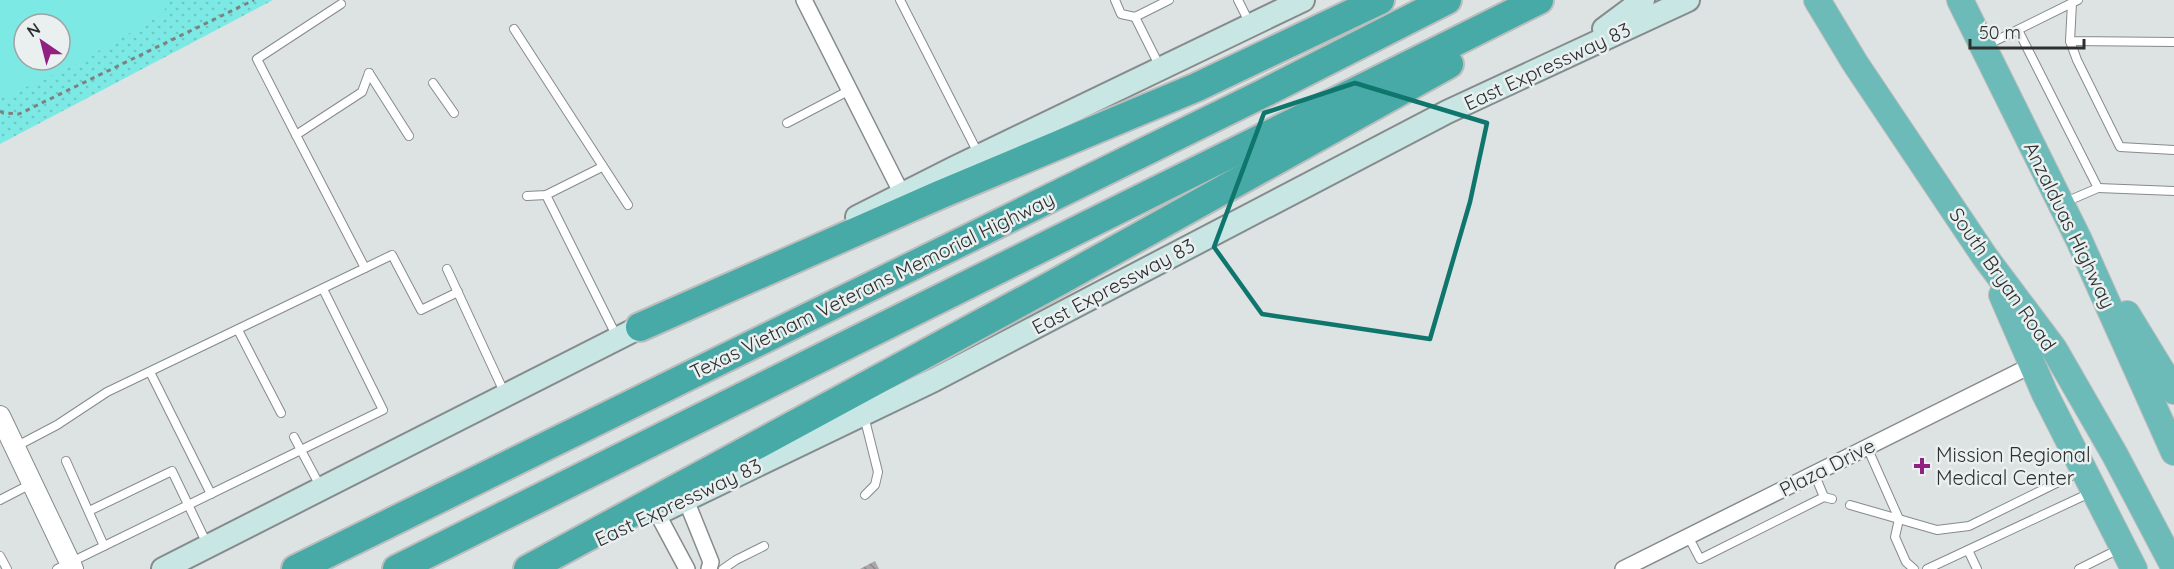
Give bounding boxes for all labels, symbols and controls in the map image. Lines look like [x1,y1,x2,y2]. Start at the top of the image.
north arrow [12,12,72,72]
scale bar [1970,12,2084,50]
street label: East Expressway 83 [1460,16,1634,116]
text: N [23,18,44,41]
text: 50 m [1979,21,2021,44]
street label: Anzalduas Highway [2019,138,2121,312]
street label: Texas Vietnam Veterans Memorial Highway [686,186,1058,384]
street label: South Bryan Road [1944,203,2062,355]
street label: East Expressway 83 [1027,232,1199,340]
street label: Plaza Drive [1775,432,1879,502]
place label: Mission Regional Medical Center [1936,442,2091,490]
street label: East Expressway 83 [591,452,765,552]
marker: Mission Regional Medical Center [1913,457,1931,475]

